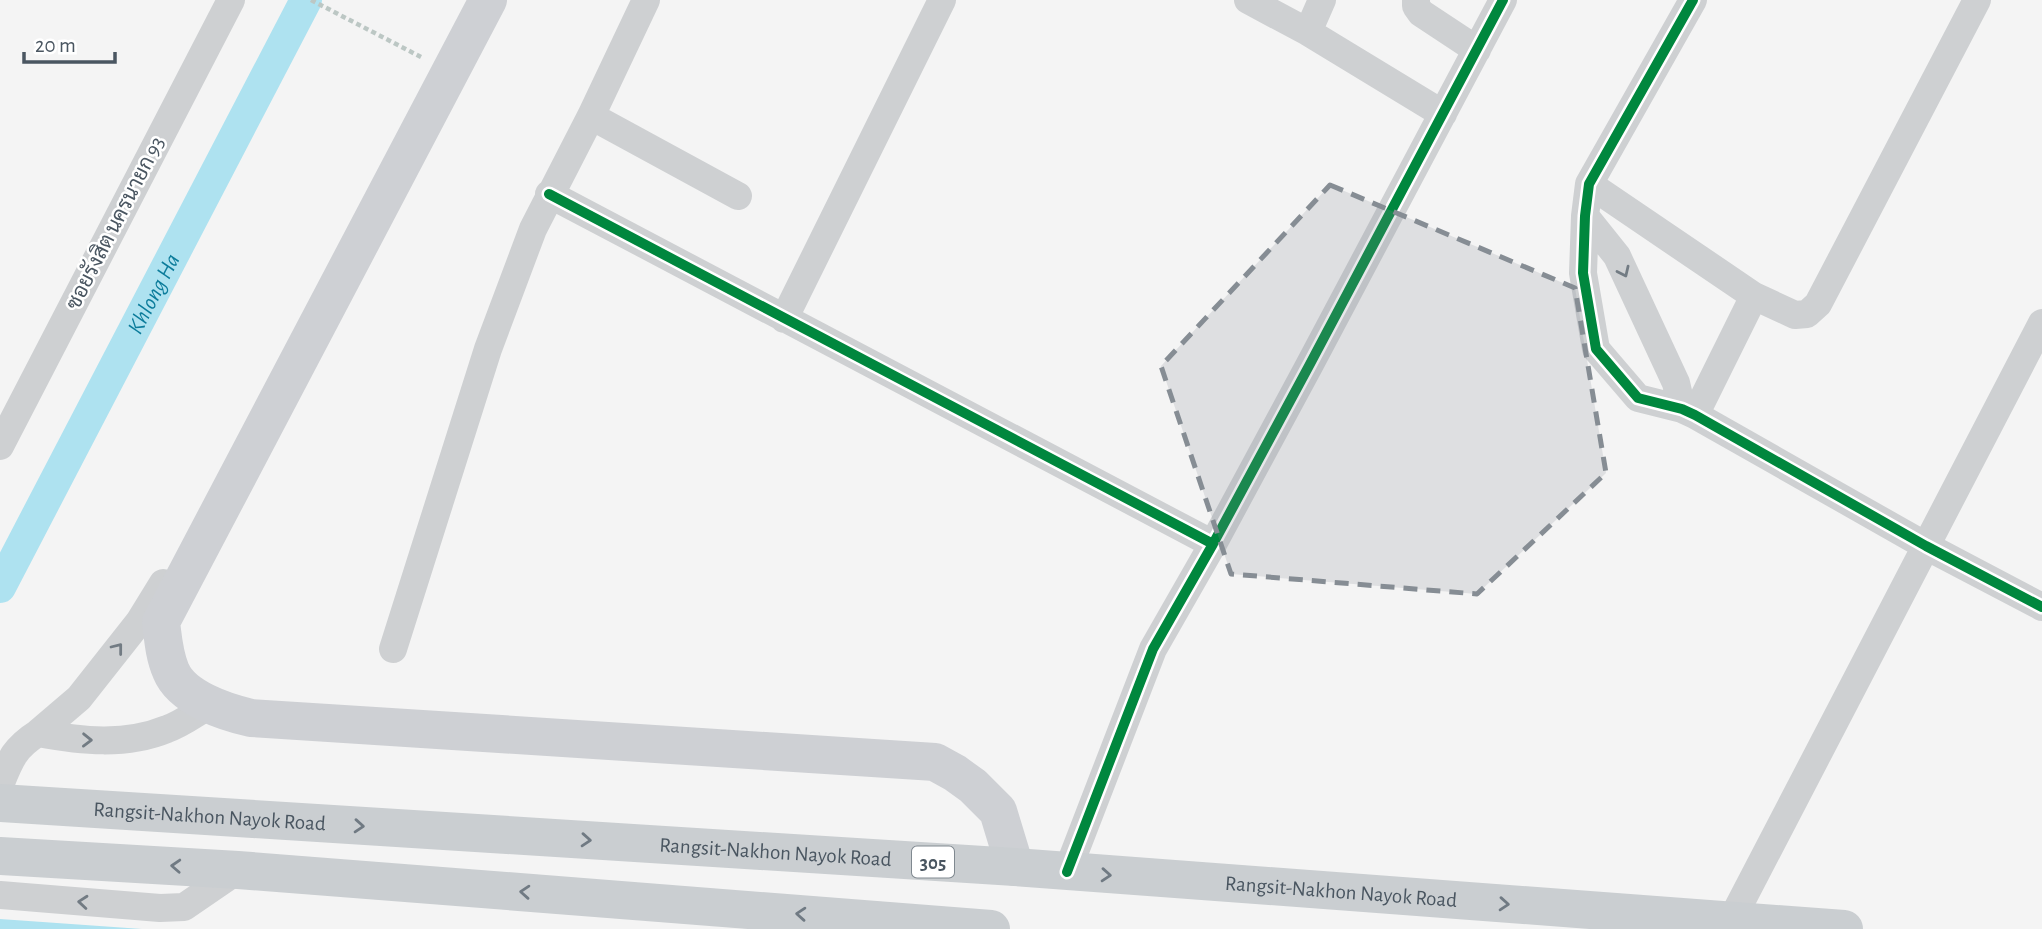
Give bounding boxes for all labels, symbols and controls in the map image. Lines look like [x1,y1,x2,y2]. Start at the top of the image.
scale bar [24,21,116,65]
text: 20 m [35,35,76,56]
street label: ซอยรังสิต นครนายก 93 [61,132,168,313]
water label: Khlong Ha [124,250,185,338]
one-way arrow [1616,265,1630,277]
one-way arrow [110,643,123,655]
one-way arrow [83,732,93,748]
street label: Rangsit-Nakhon Nayok Road [93,799,326,835]
one-way arrow [354,818,365,833]
one-way arrow [581,832,592,847]
street label: Rangsit-Nakhon Nayok Road [659,835,892,870]
road number: 305 [912,846,954,877]
one-way arrow [170,859,181,874]
one-way arrow [1101,867,1112,882]
street label: Rangsit-Nakhon Nayok Road [1224,873,1458,911]
one-way arrow [519,885,530,900]
one-way arrow [78,895,89,910]
one-way arrow [1499,896,1510,911]
one-way arrow [795,907,806,922]

